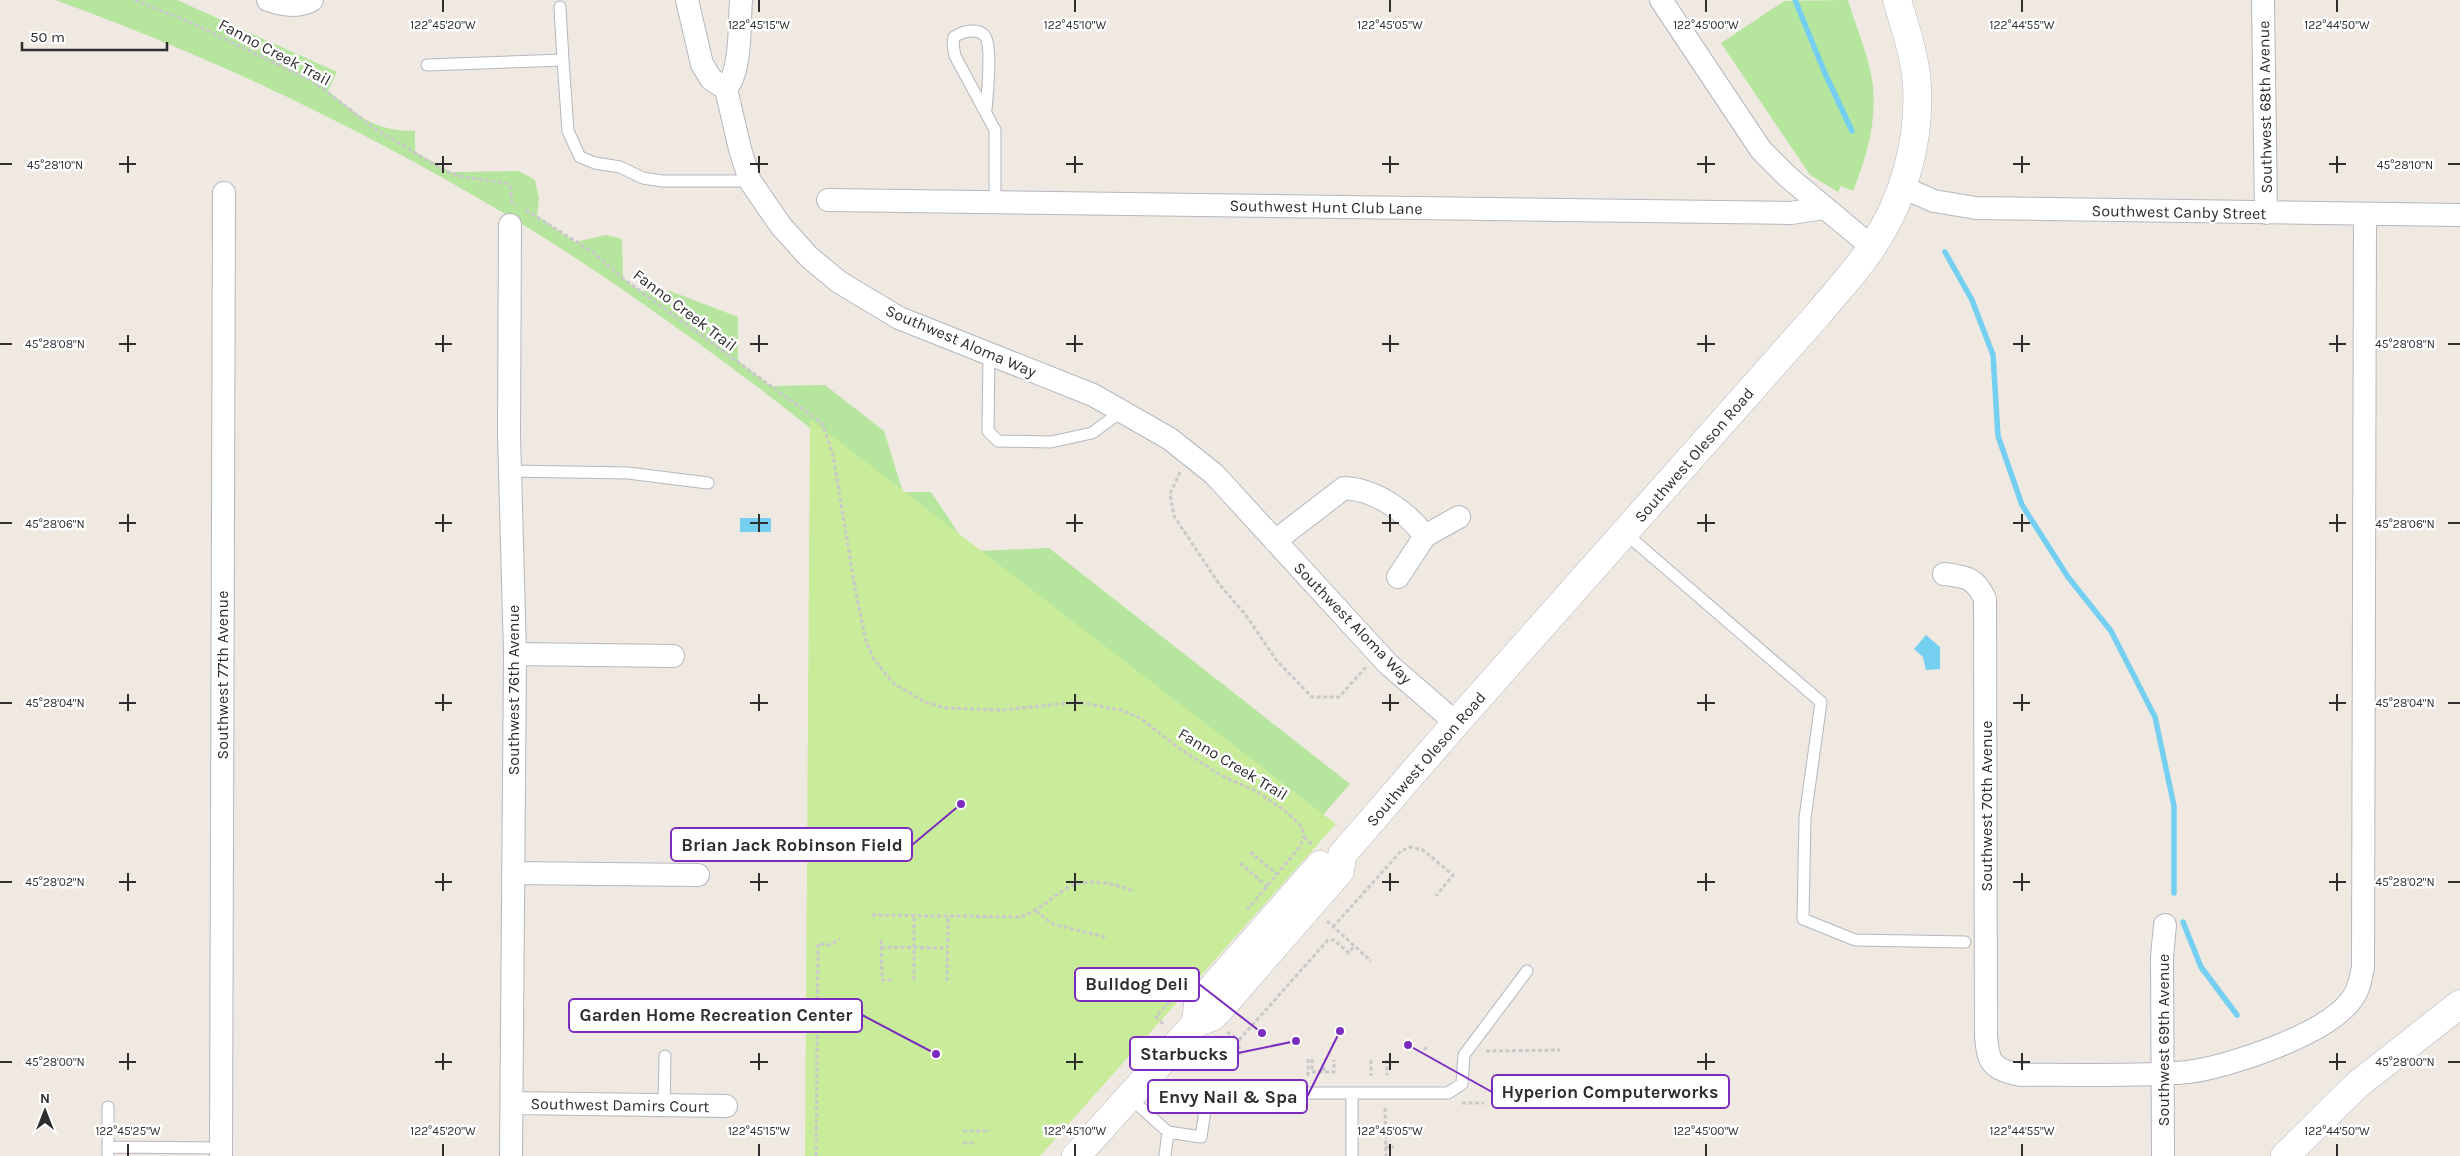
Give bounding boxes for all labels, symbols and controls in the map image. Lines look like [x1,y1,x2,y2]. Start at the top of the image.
street label: Fanno Creek Trail [216,14,334,90]
text: 122°45'20"W [410,18,476,32]
text: 122°45'15"W [728,18,790,32]
text: 122°45'10"W [1044,18,1107,32]
text: 122°45'05"W [1357,18,1423,32]
text: 122°45'00"W [1673,18,1739,32]
text: 122°44'55"W [1990,18,2055,32]
text: 122°44'50"W [2304,18,2370,32]
scale bar [22,20,168,52]
street label: Southwest 68th Avenue [2254,20,2276,194]
text: 50 m [30,28,65,46]
text: 45°28'10"N [27,158,83,172]
text: 45°28'10"N [2377,158,2433,172]
street label: Southwest Hunt Club Lane [1229,196,1423,218]
street label: Southwest Canby Street [2091,201,2267,223]
street label: Fanno Creek Trail [630,265,740,355]
street label: Southwest Aloma Way [883,301,1040,382]
text: 45°28'08"N [25,337,85,351]
text: 45°28'08"N [2375,337,2435,351]
street label: Southwest Oleson Road [1630,384,1758,526]
text: 45°28'06"N [25,517,85,531]
text: 45°28'06"N [2375,517,2435,531]
street label: Southwest Aloma Way [1290,558,1416,688]
street label: Southwest 77th Avenue [213,591,232,759]
street label: Southwest 76th Avenue [504,605,523,775]
street label: Southwest Oleson Road [1362,688,1490,830]
text: 45°28'04"N [25,696,85,710]
text: 45°28'04"N [2375,696,2435,710]
street label: Southwest 70th Avenue [1977,721,1996,891]
street label: Fanno Creek Trail [1175,724,1291,804]
callout: Brian Jack Robinson Field [671,828,912,861]
text: Brian Jack Robinson Field [681,834,903,856]
text: 45°28'02"N [25,875,85,889]
text: 45°28'02"N [2375,875,2435,889]
street label: Southwest 69th Avenue [2154,954,2173,1126]
callout: Bulldog Deli [1075,968,1199,1001]
text: Bulldog Deli [1085,973,1189,995]
callout: Garden Home Recreation Center [569,999,862,1032]
text: Garden Home Recreation Center [580,1004,852,1026]
callout: Starbucks [1130,1037,1238,1070]
text: Starbucks [1140,1043,1228,1065]
text: 45°28'00"N [25,1055,85,1069]
text: 45°28'00"N [2375,1055,2435,1069]
callout: Hyperion Computerworks [1492,1075,1729,1108]
callout: Envy Nail & Spa [1148,1080,1307,1113]
text: Hyperion Computerworks [1502,1081,1718,1103]
north arrow [20,1086,70,1136]
text: Envy Nail & Spa [1158,1086,1298,1108]
text: N [40,1090,50,1107]
street label: Southwest Damirs Court [530,1094,710,1116]
text: 122°45'25"W [95,1124,161,1138]
text: 122°45'20"W [410,1124,476,1138]
text: 122°45'15"W [728,1124,790,1138]
text: 122°45'10"W [1044,1124,1107,1138]
text: 122°45'05"W [1357,1124,1423,1138]
text: 122°45'00"W [1673,1124,1739,1138]
text: 122°44'55"W [1990,1124,2055,1138]
text: 122°44'50"W [2304,1124,2370,1138]

